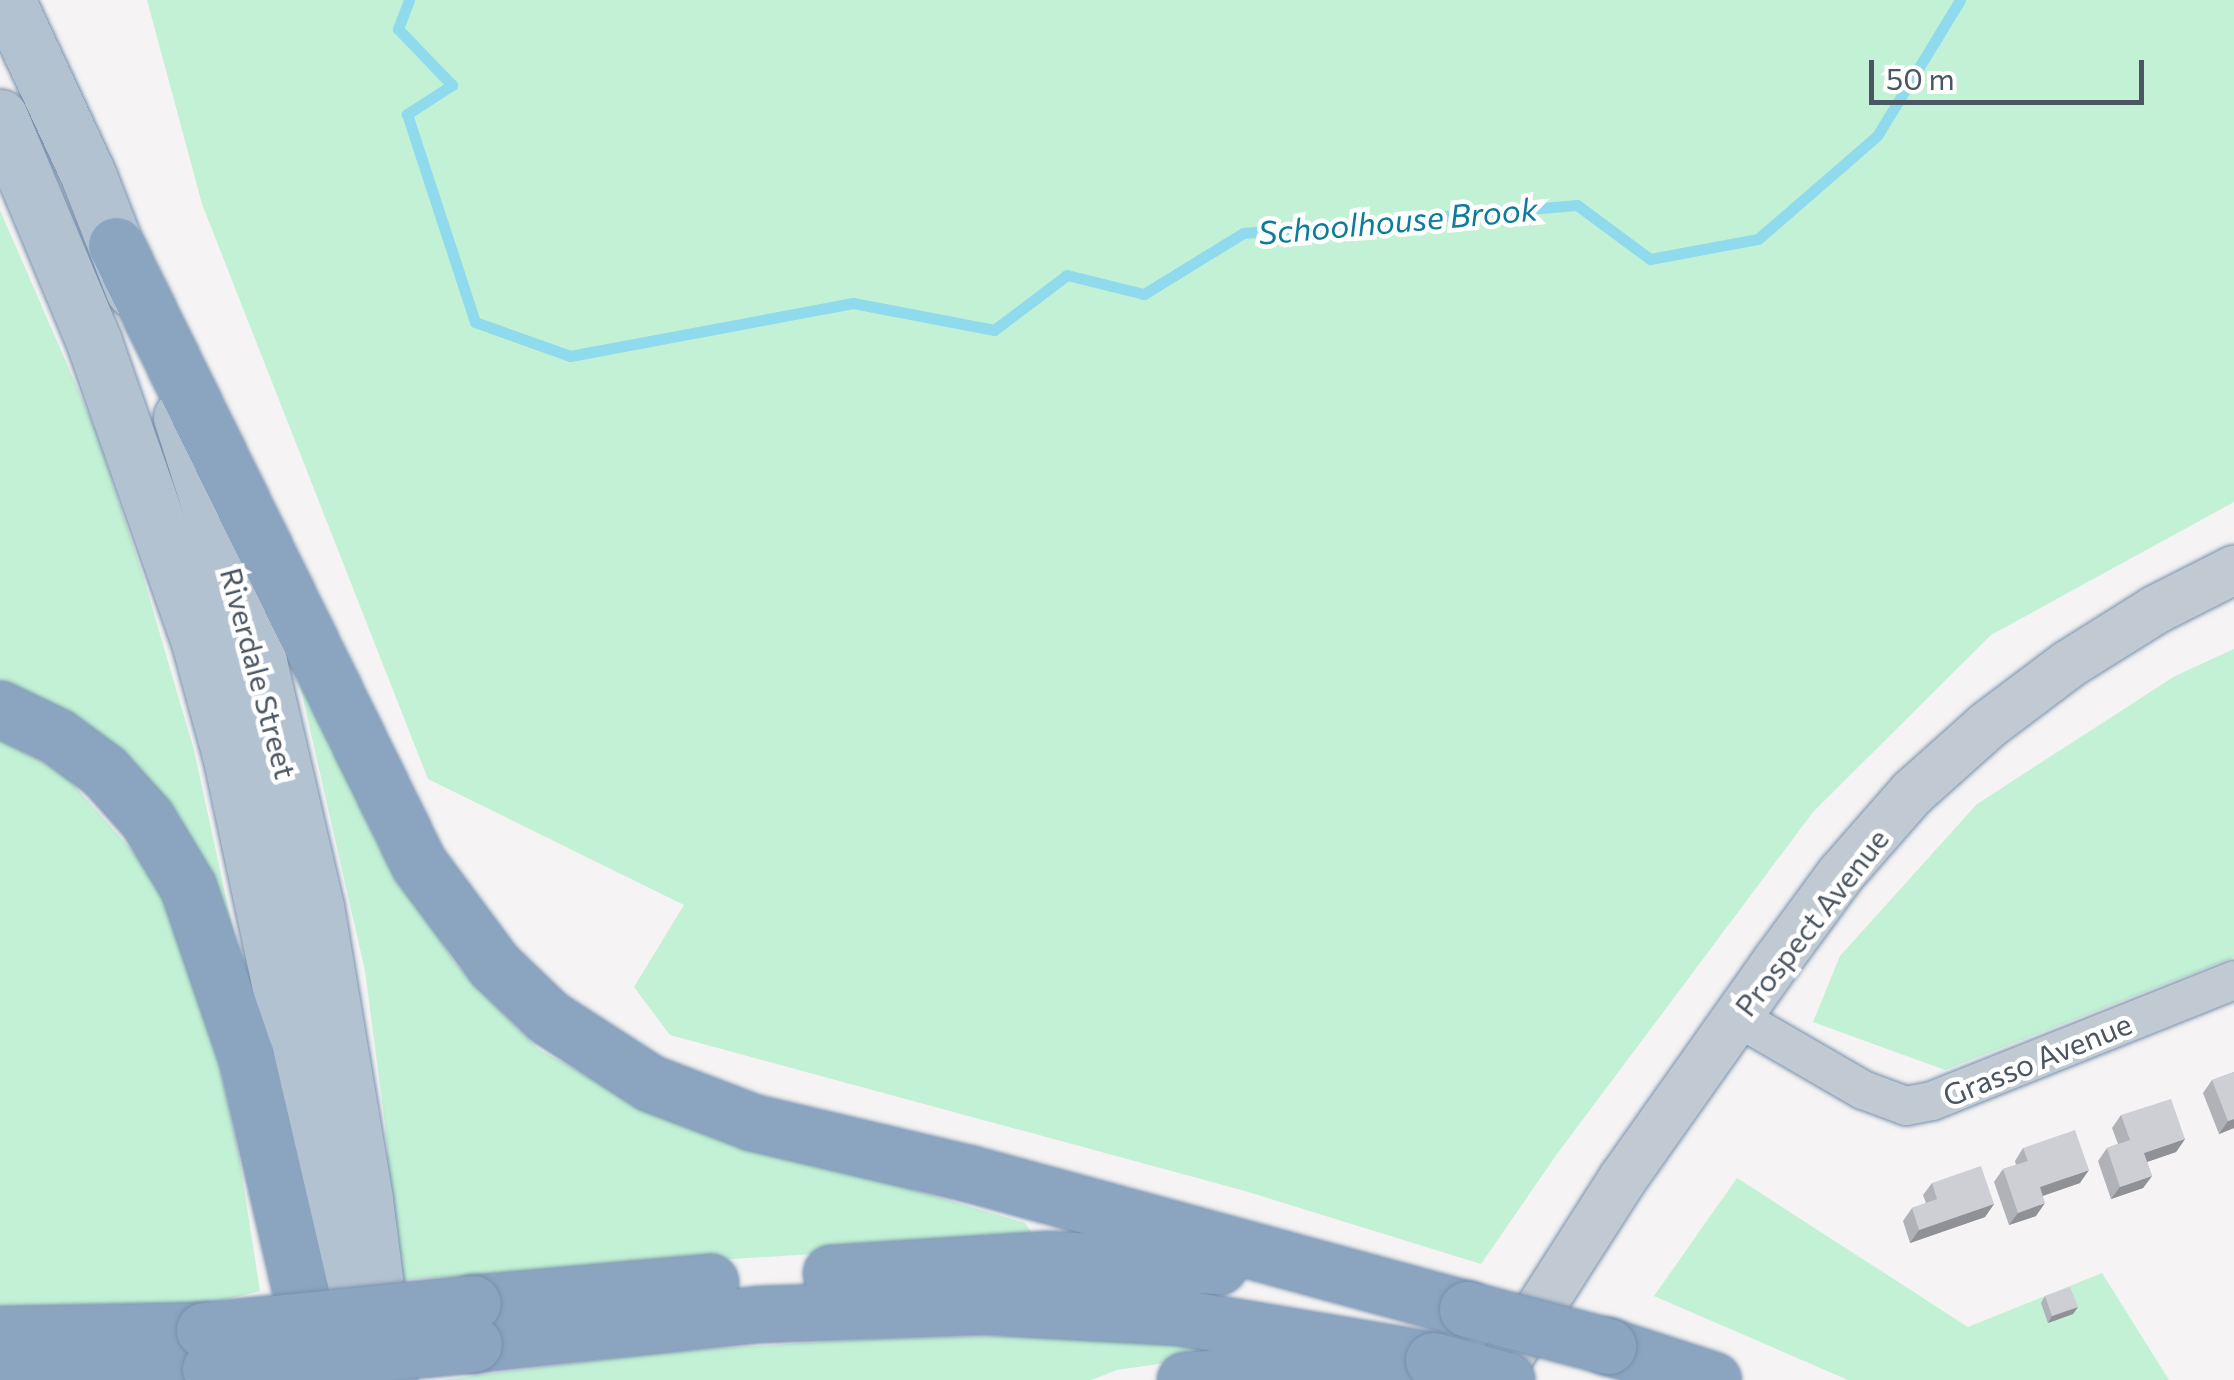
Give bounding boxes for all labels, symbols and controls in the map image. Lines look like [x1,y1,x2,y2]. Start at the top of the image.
scale bar [1874,40,2149,102]
text: 50 m [1886,59,1955,96]
water label: Schoolhouse Brook [1257,189,1539,251]
street label: Riverdale Street [214,564,304,782]
street label: Prospect Avenue [1727,821,1895,1023]
street label: Grasso Avenue [1937,1005,2137,1113]

